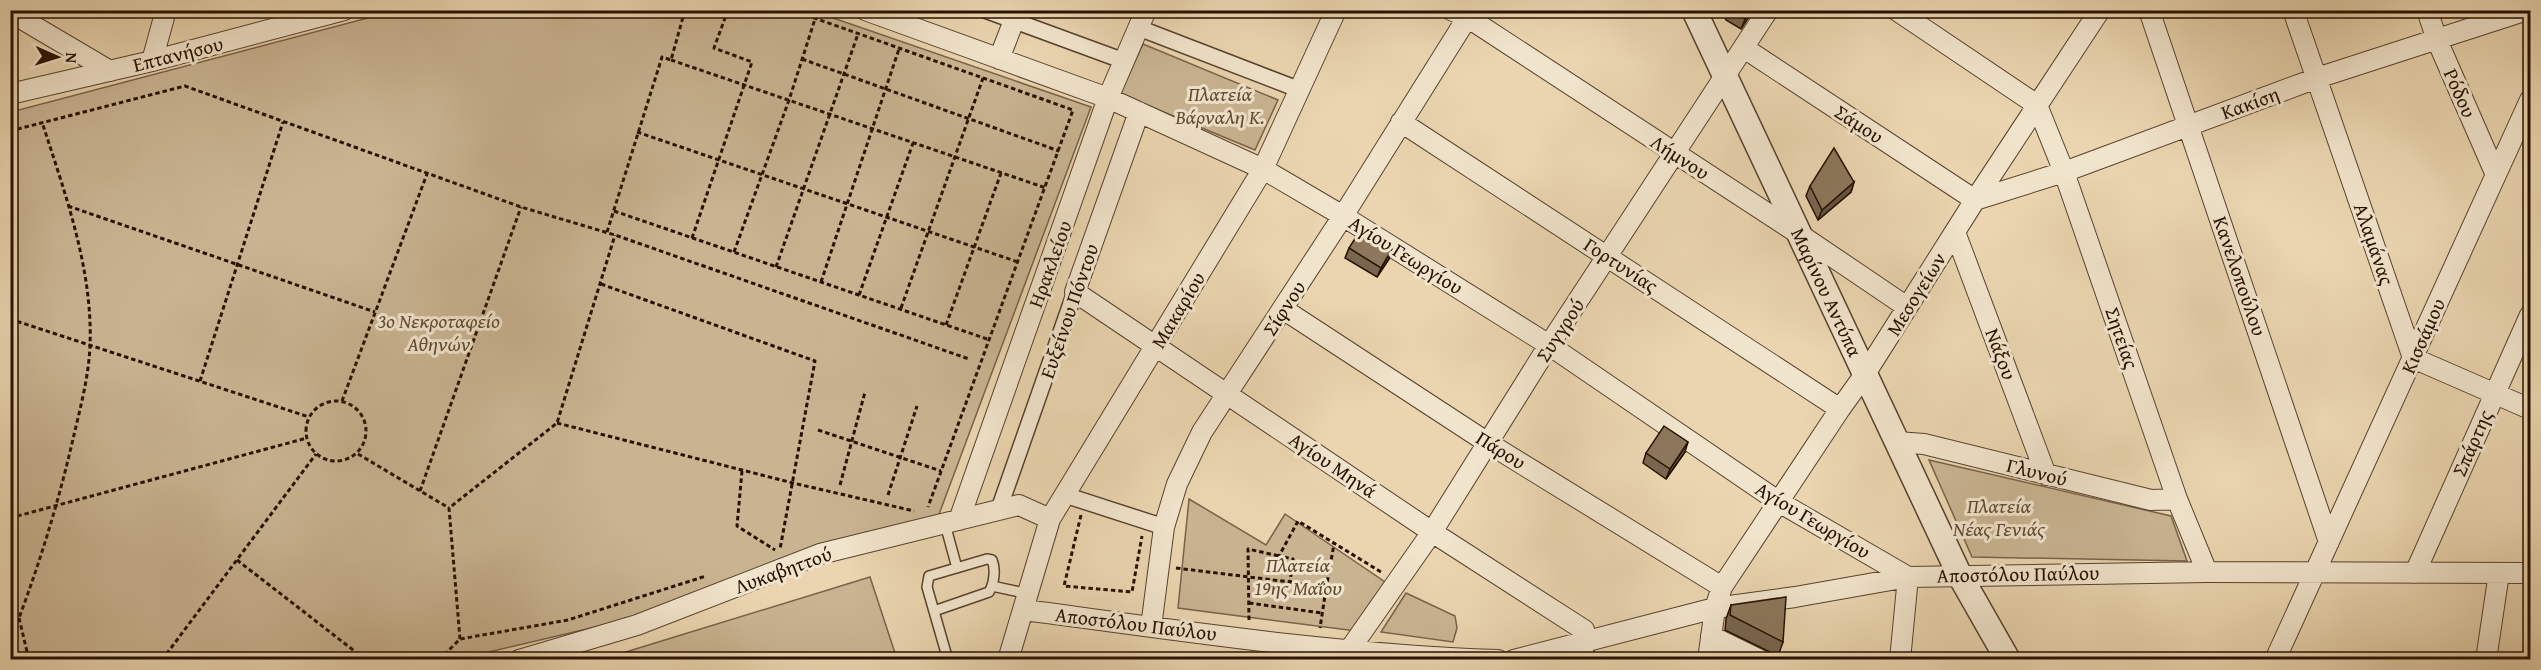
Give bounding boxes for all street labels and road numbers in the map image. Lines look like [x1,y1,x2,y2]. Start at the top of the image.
street label: Επτανήσου [130,28,226,79]
street label: Ρόδου [2437,63,2484,122]
street label: Κακίση [2217,79,2283,126]
street label: Σάμου [1829,97,1889,150]
street label: Λήμνου [1645,127,1715,186]
street label: Αλαμάνας [2347,199,2402,289]
street label: Αγίου Γεωργίου [1344,208,1469,301]
street label: Κανελοπούλου [2206,212,2275,340]
street label: Ηρακλείου [1020,216,1079,311]
street label: Μαρίνου Αντύπα [1784,223,1870,362]
street label: Γορτυνίας [1578,230,1664,300]
street label: Ευξείνου Πόντου [1032,239,1105,382]
street label: Μεσογείων [1878,246,1953,341]
street label: Μακαρίου [1143,266,1212,354]
street label: Σίφνου [1255,274,1312,341]
street label: Συγγρού [1528,292,1591,367]
street label: Κισσάμου [2393,293,2452,378]
street label: Σητείας [2098,303,2147,373]
street label: Νάξου [1978,324,2025,384]
street label: Σπάρτης [2444,404,2499,481]
street label: Πάρου [1471,423,1532,476]
street label: Αγίου Μηνά [1284,425,1383,505]
street label: Γλυνού [2004,450,2070,493]
street label: Αγίου Γεωργίου [1750,474,1876,565]
street label: Λυκαβηττού [730,539,836,601]
street label: Αποστόλου Παύλου [1936,558,2100,589]
street label: Αποστόλου Παύλου [1054,599,1219,648]

